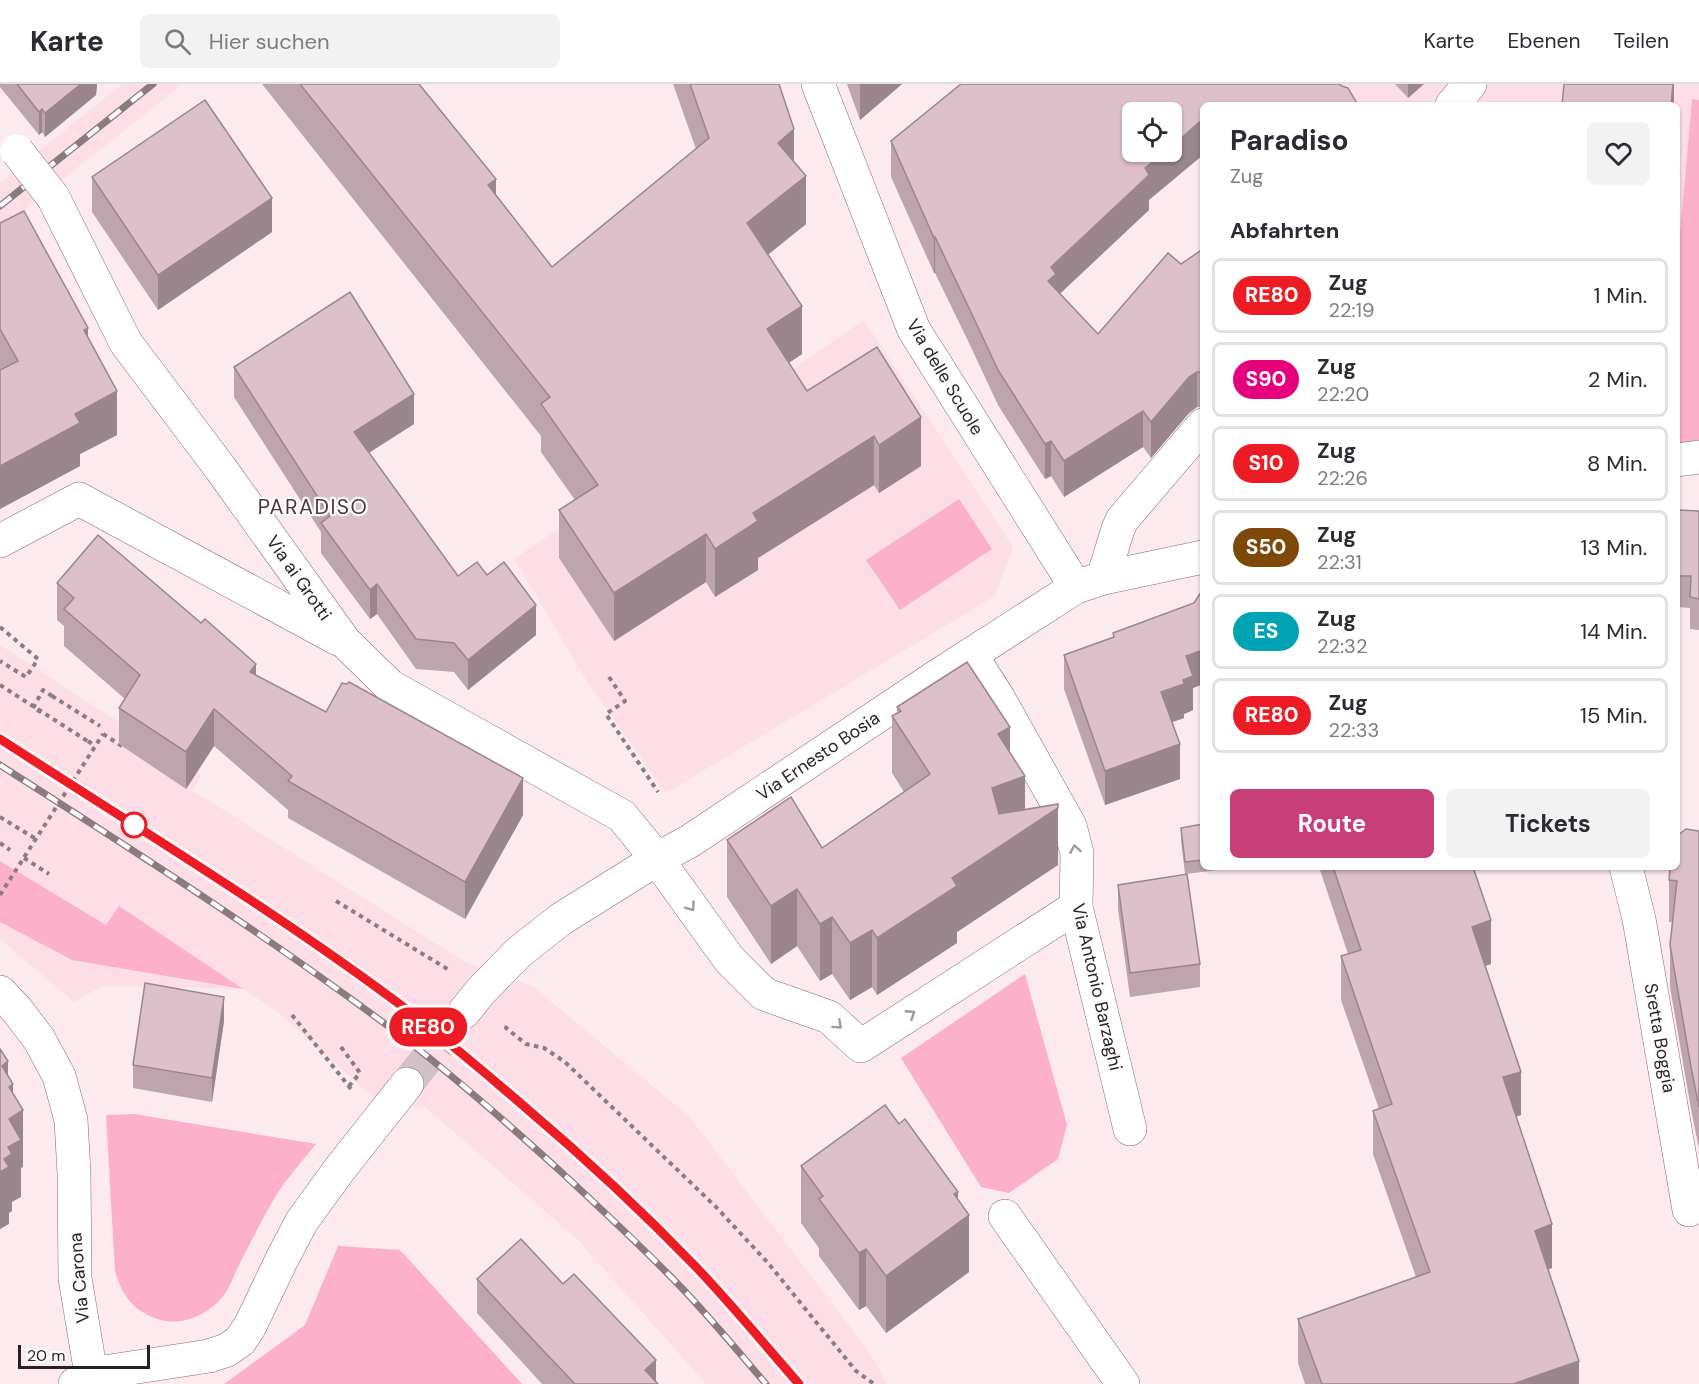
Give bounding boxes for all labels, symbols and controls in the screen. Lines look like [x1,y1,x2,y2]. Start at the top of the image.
search box [140,14,560,68]
text: Karte [30,23,104,60]
icon: search [161,25,194,58]
text: Hier suchen [209,27,330,56]
text: Karte [1424,27,1474,55]
text: Ebenen [1507,27,1580,55]
text: Teilen [1613,27,1669,55]
map controls [1122,102,1182,162]
button: locate [1122,102,1182,162]
text: Paradiso [1230,122,1349,159]
button: heart [1587,122,1650,185]
text: Zug [1230,163,1263,189]
text: Abfahrten [1230,216,1339,245]
text: Zug [1329,268,1368,297]
text: RE80 [1245,281,1299,309]
text: 1 Min. [1594,281,1647,310]
text: 22:19 [1329,297,1374,323]
street label: Via delle Scuole [901,314,989,440]
text: Zug [1317,352,1356,381]
text: S90 [1246,365,1286,393]
text: 2 Min. [1588,365,1647,394]
text: 22:20 [1317,381,1369,407]
text: Zug [1317,436,1356,465]
text: S10 [1248,449,1284,477]
text: 8 Min. [1587,449,1647,478]
text: 22:26 [1317,465,1368,491]
district label: PARADISO [258,493,368,521]
text: Zug [1317,520,1356,549]
street label: Via ai Grotti [261,531,337,625]
text: S50 [1246,533,1286,561]
text: 13 Min. [1581,533,1647,562]
text: 22:31 [1317,549,1362,575]
text: Zug [1317,604,1356,633]
text: ES [1254,617,1278,645]
text: 14 Min. [1580,617,1647,646]
text: 22:32 [1317,633,1367,659]
text: Zug [1329,688,1368,717]
text: RE80 [1245,701,1299,729]
text: 15 Min. [1580,701,1647,730]
street label: Via Ernesto Bosia [752,706,884,806]
text: 22:33 [1329,717,1379,743]
button: Route [1230,789,1434,858]
button: Tickets [1446,789,1650,858]
unlabelled marker [121,812,147,838]
one-way arrow [1069,844,1082,854]
one-way arrow [683,900,694,911]
street label: Via Antonio Barzaghi [1066,901,1128,1073]
street label: Sretta Boggia [1639,981,1681,1095]
line badge: RE80 [386,1008,470,1046]
one-way arrow [904,1011,915,1022]
text: RE80 [401,1013,455,1041]
one-way arrow [831,1018,842,1029]
street label: Via Carona [63,1232,95,1324]
scale bar [18,1342,150,1370]
text: 20 m [27,1345,66,1366]

